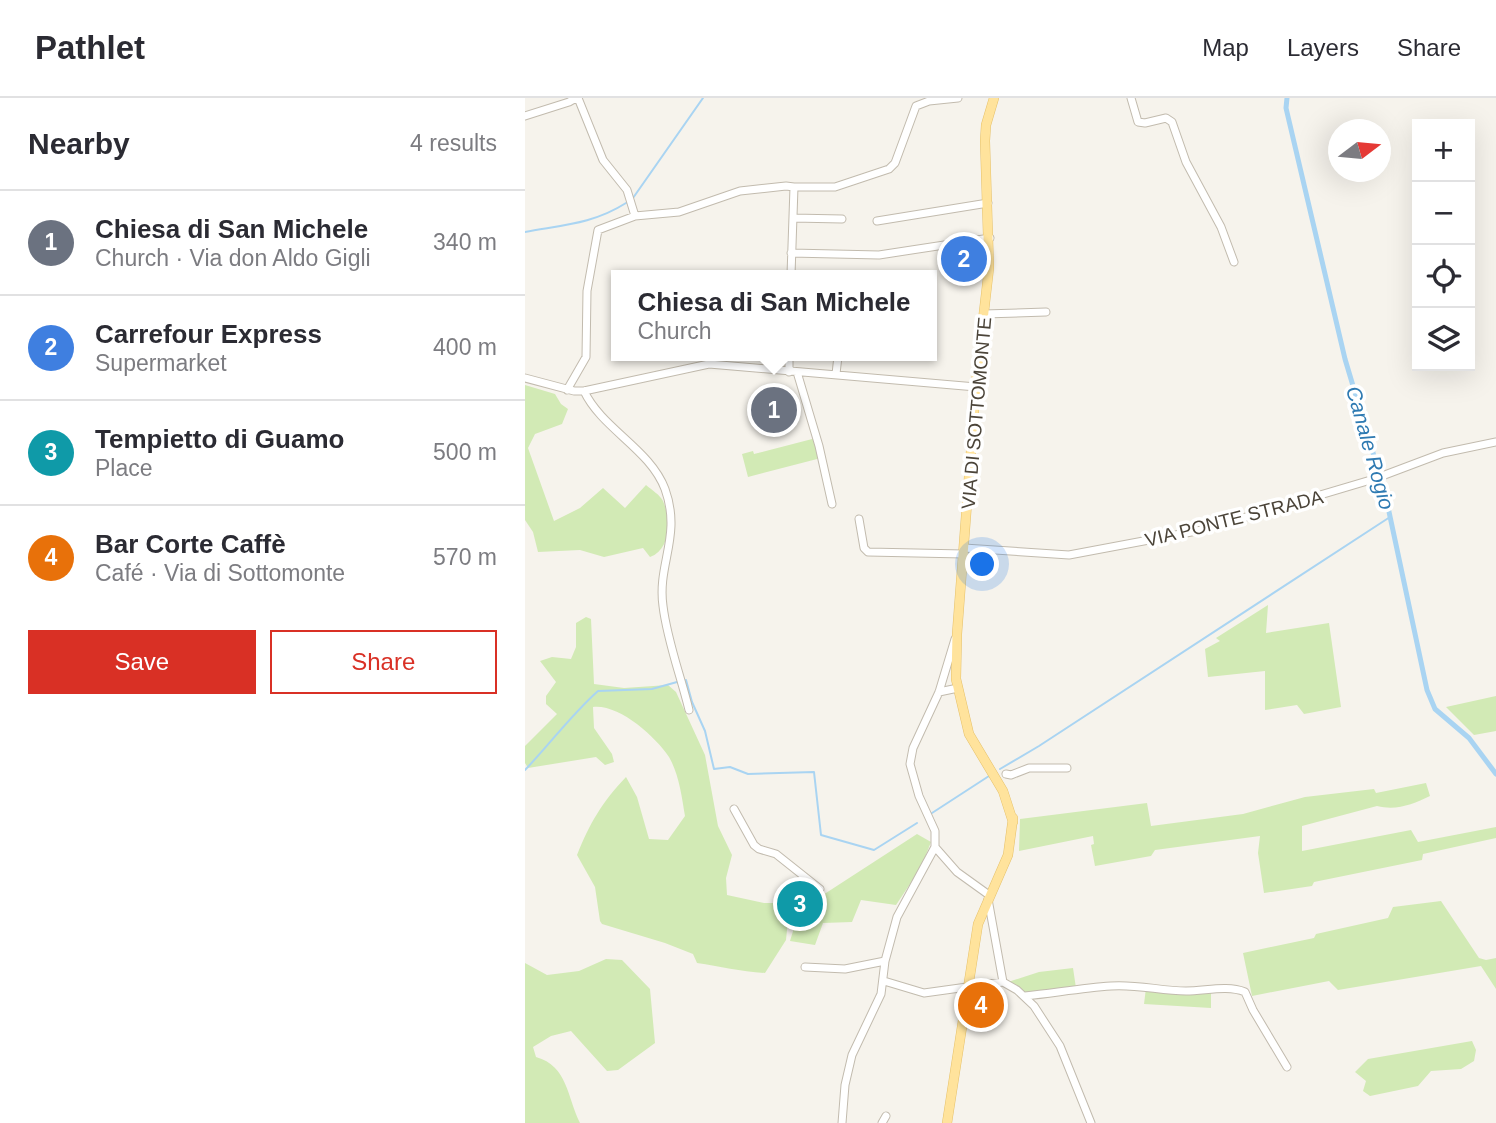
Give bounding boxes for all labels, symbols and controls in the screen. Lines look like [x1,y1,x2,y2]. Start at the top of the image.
text: Pathlet [35,29,145,66]
text: Map [1202,34,1249,61]
text: Layers [1287,34,1359,61]
text: Share [1397,34,1461,61]
north arrow [1328,119,1391,182]
map controls [1412,119,1475,371]
button: + [1412,119,1475,182]
text: Nearby [28,127,130,160]
text: 4 results [410,130,497,156]
button: − [1412,182,1475,245]
text: Chiesa di San Michele [95,214,368,244]
text: 1 [45,229,57,255]
text: 340 m [433,229,497,255]
pin: 2 [941,233,987,285]
text: Church · Via don Aldo Gigli [95,245,371,271]
button: locate [1412,245,1475,308]
popup [611,270,937,361]
text: Chiesa di San Michele [637,287,911,317]
button: layers [1412,308,1475,371]
street label: VIA DI SOTTOMONTE [958,316,995,510]
text: Church [637,318,712,344]
text: Carrefour Express [95,319,322,349]
text: 2 [45,334,57,360]
text: 400 m [433,334,497,360]
text: Supermarket [95,350,227,376]
pin: 1 [751,384,797,436]
water label: Canale Rogio [1342,384,1399,512]
text: Tempietto di Guamo [95,424,344,454]
text: 3 [45,439,57,465]
text: 500 m [433,439,497,465]
text: Place [95,455,153,481]
street label: VIA PONTE STRADA [1143,486,1326,551]
text: Bar Corte Caffè [95,529,286,559]
text: 4 [45,544,57,570]
text: 570 m [433,544,497,570]
your location [965,547,999,581]
text: Café · Via di Sottomonte [95,560,345,586]
button: Save [28,630,256,694]
button: Share [270,630,497,694]
pin: 3 [777,878,823,930]
pin: 4 [958,979,1004,1031]

